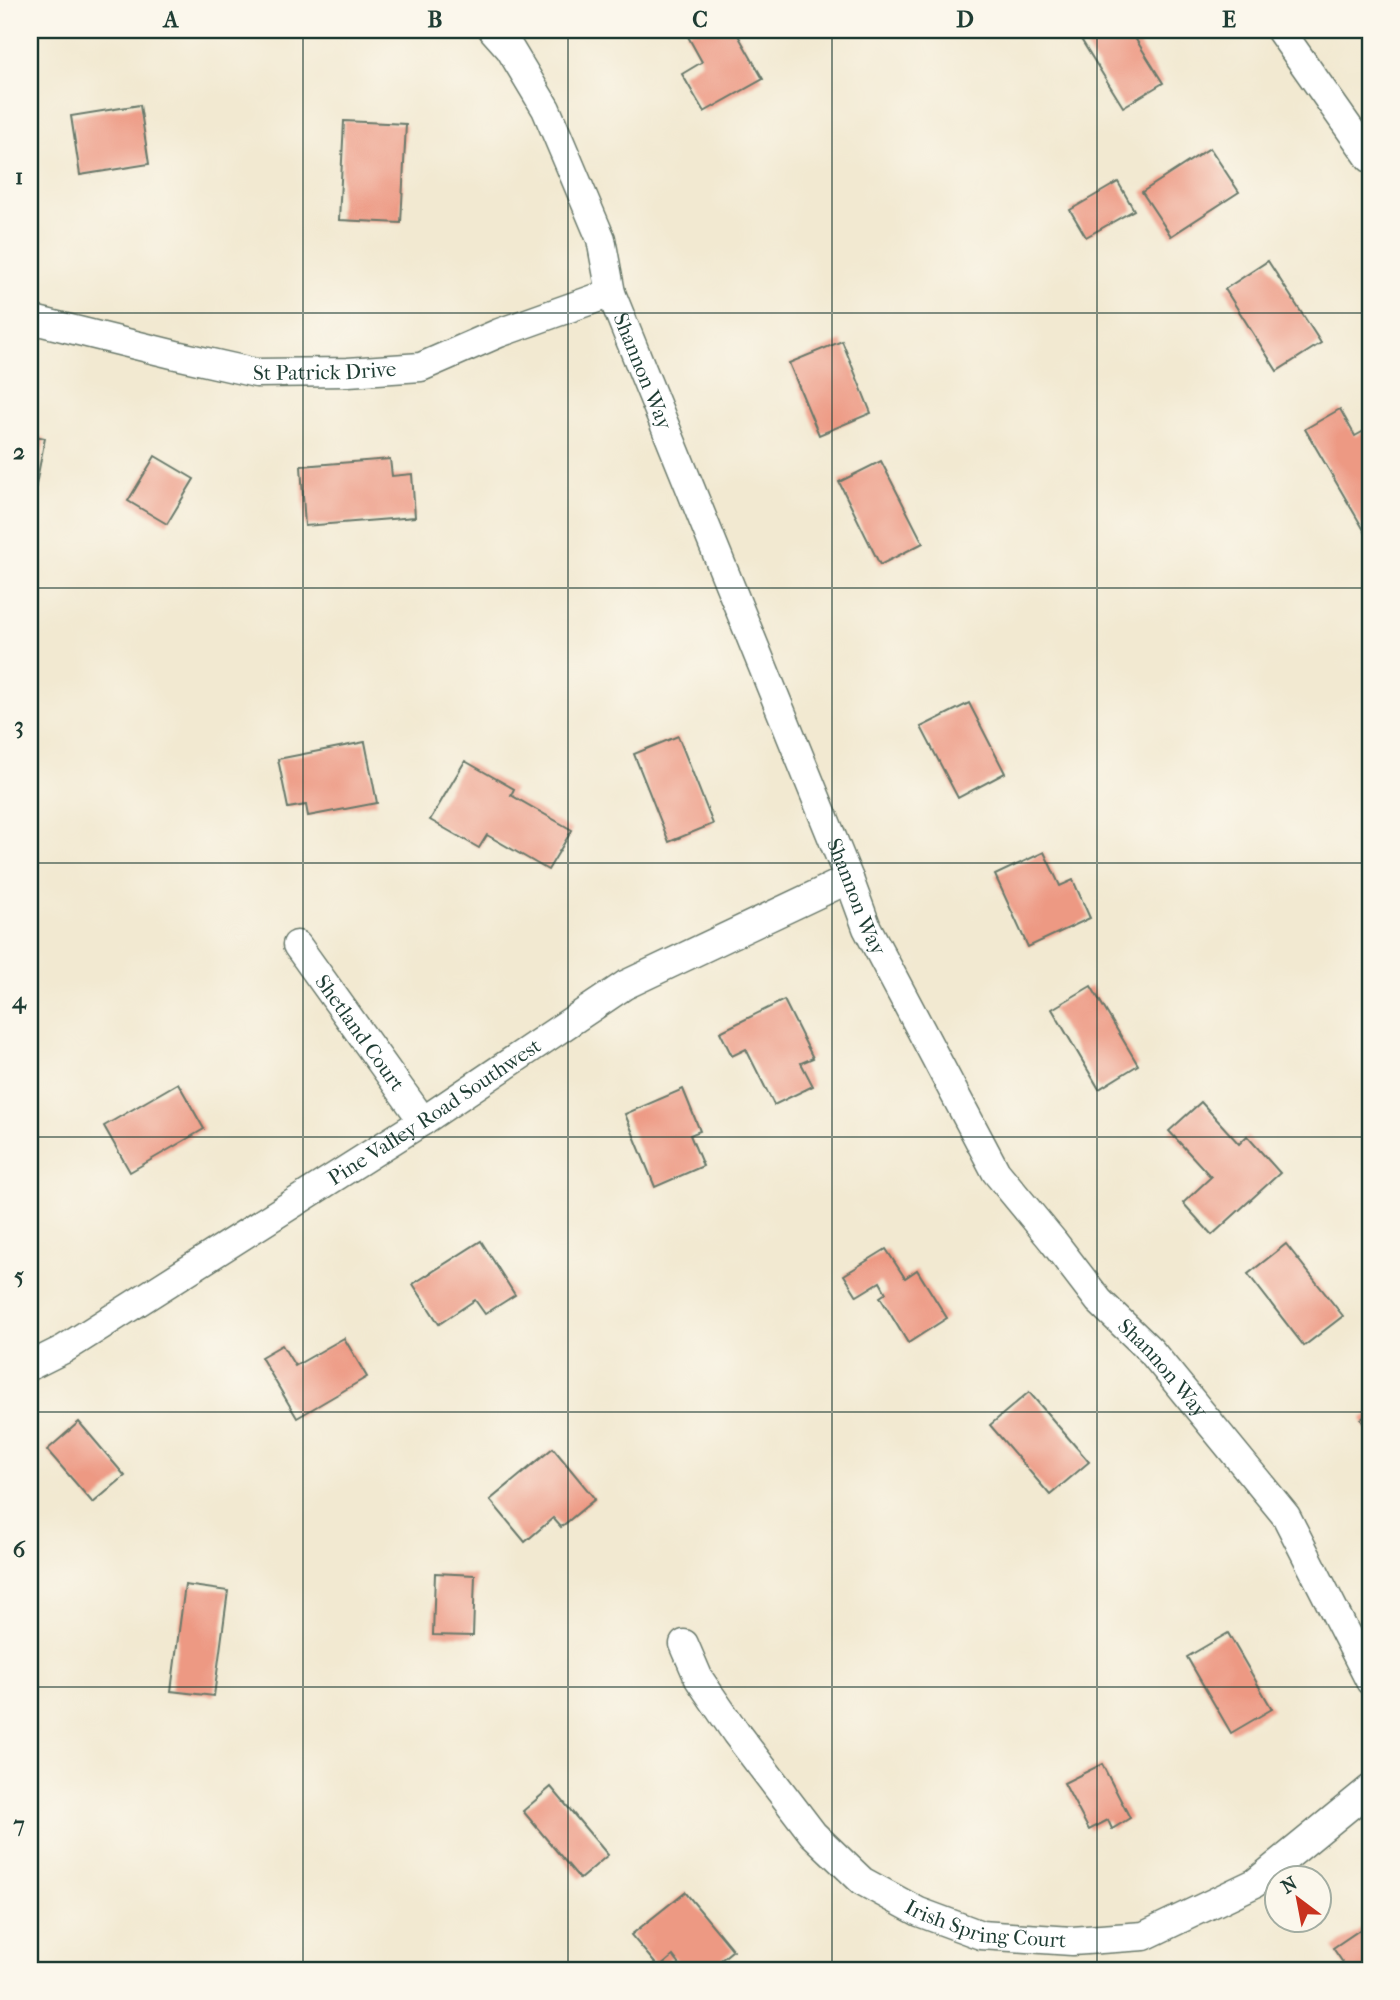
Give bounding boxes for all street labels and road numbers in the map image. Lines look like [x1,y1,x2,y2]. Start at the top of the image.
street label: Shannon Way [608,309,677,434]
street label: St Patrick Drive [253,357,397,385]
street label: Shannon Way [822,835,891,960]
street label: Shetland Court [310,970,410,1096]
street label: Pine Valley Road Southwest [324,1033,546,1190]
street label: Shannon Way [1113,1314,1213,1423]
street label: Irish Spring Court [901,1895,1067,1953]

